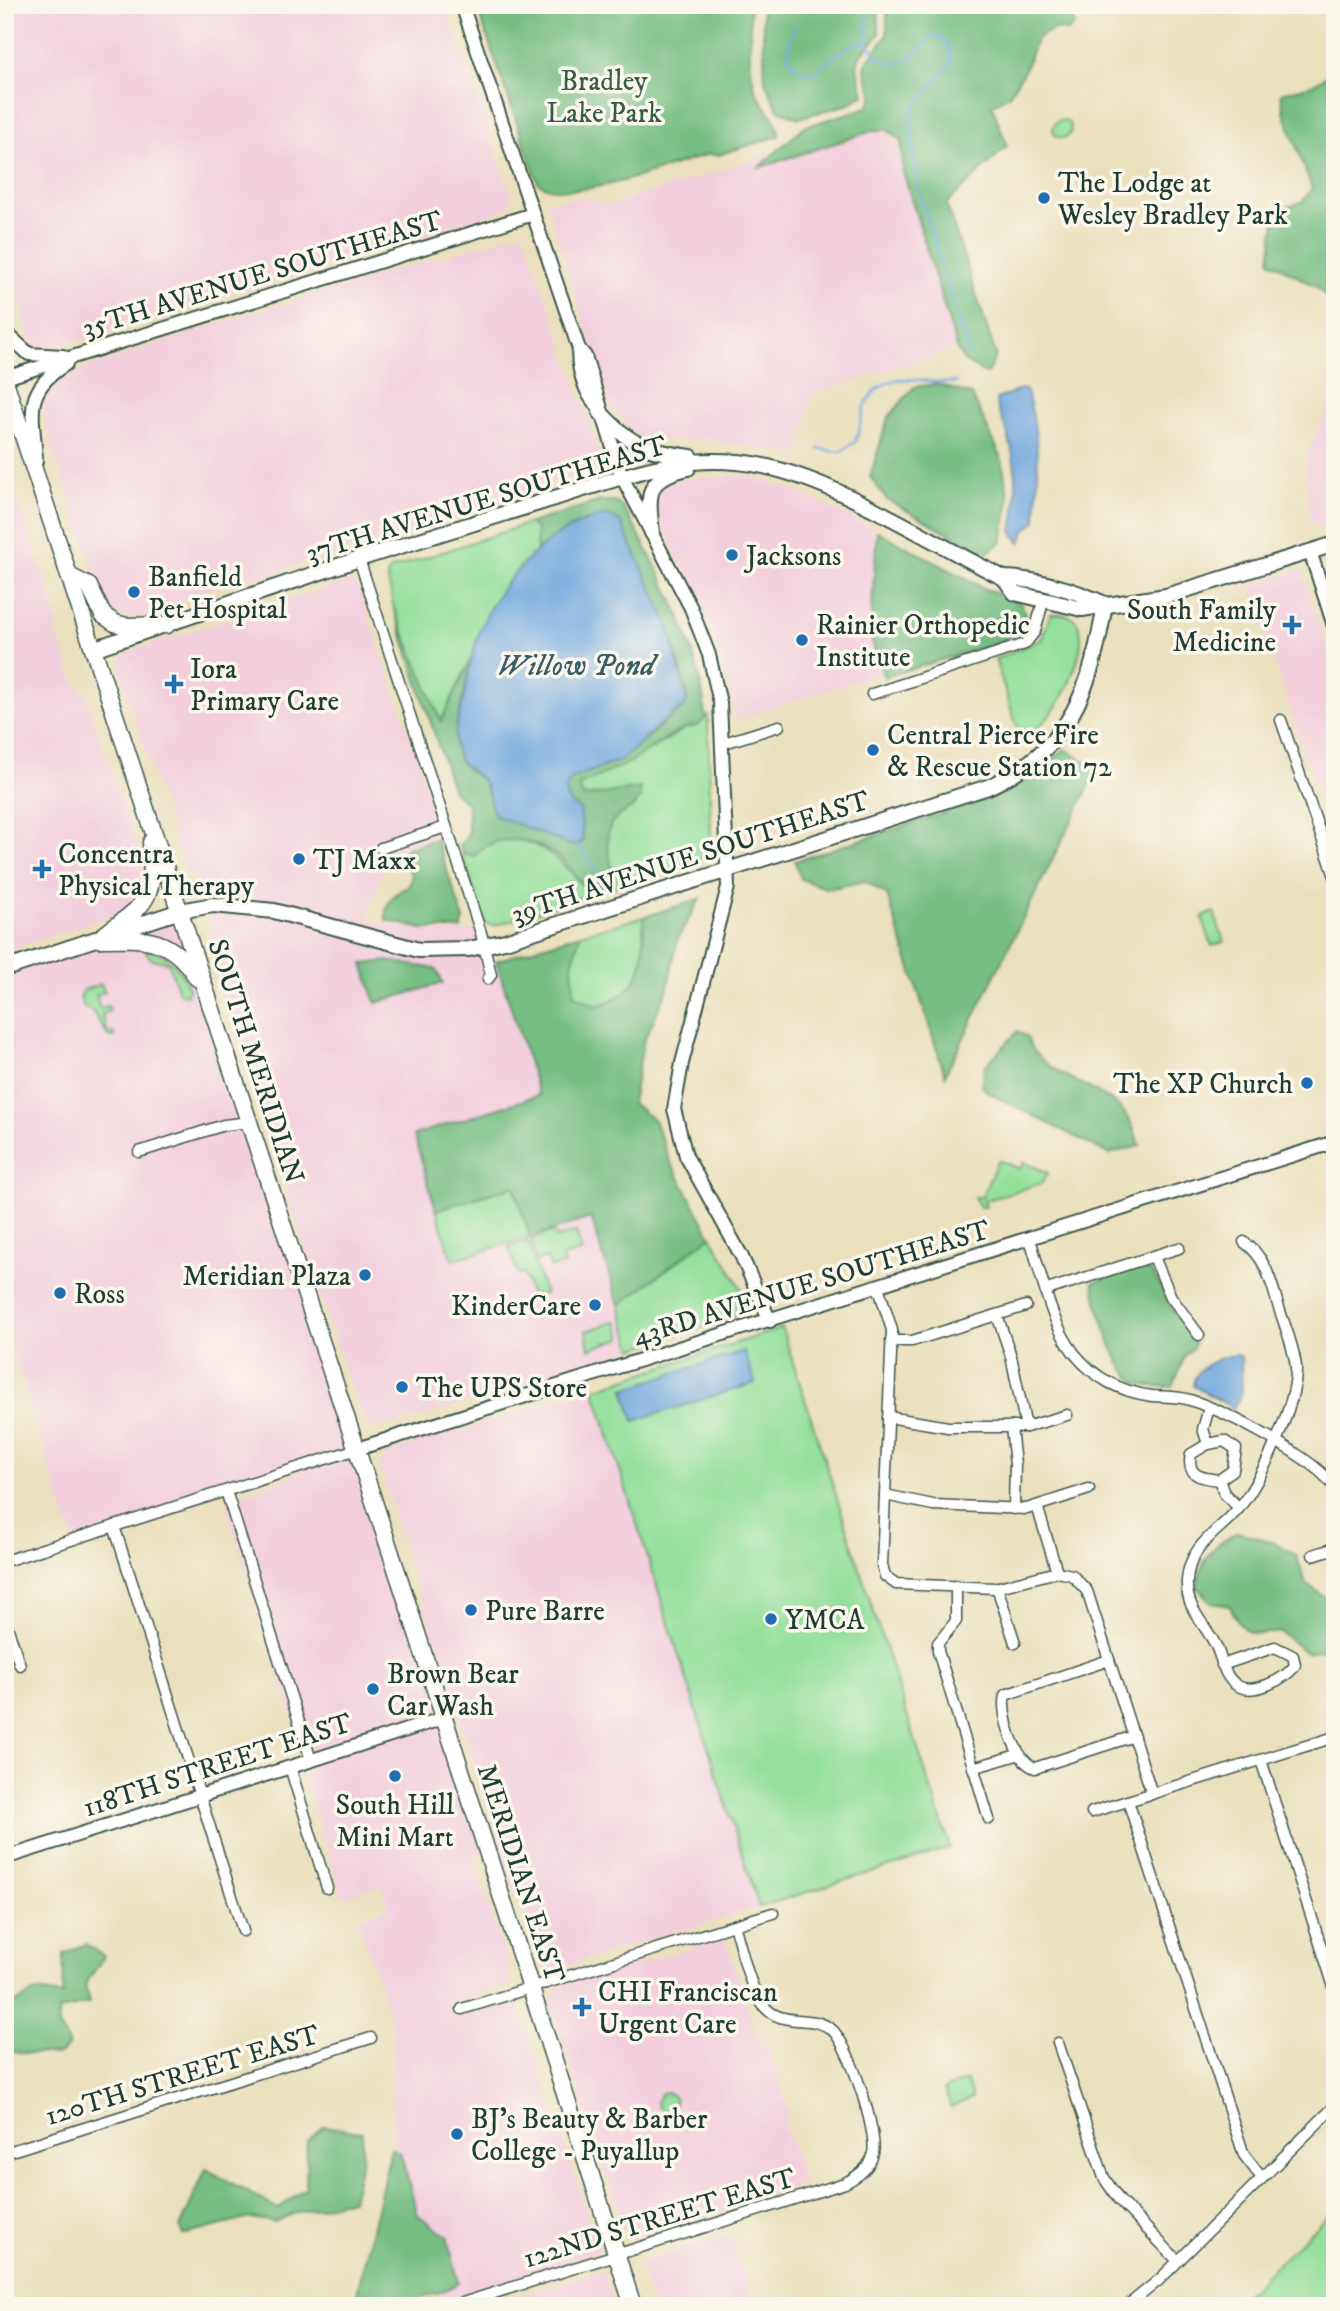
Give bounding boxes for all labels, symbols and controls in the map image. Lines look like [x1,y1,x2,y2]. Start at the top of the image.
park label: Bradley Lake Park [546,64,662,131]
place label: The Lodge at Wesley Bradley Park [1057,166,1288,233]
marker: The Lodge at Wesley Bradley Park [1036,190,1052,206]
street label: 35TH AVENUE SOUTHEAST [78,203,447,346]
street label: 37TH AVENUE SOUTHEAST [302,428,671,571]
place label: Jacksons [743,539,841,574]
marker: Jacksons [724,547,740,563]
place label: Banfield Pet Hospital [148,560,288,627]
marker: Banfield Pet Hospital [126,584,142,600]
place label: South Family Medicine [1127,593,1277,660]
place label: Rainier Orthopedic Institute [816,608,1030,675]
marker: South Family Medicine [1282,615,1302,635]
marker: Rainier Orthopedic Institute [794,632,810,648]
water label: Willow Pond [497,648,659,685]
place label: Iora Primary Care [190,652,339,719]
marker: Iora Primary Care [164,674,184,694]
place label: Central Pierce Fire & Rescue Station 72 [887,718,1112,785]
marker: Central Pierce Fire & Rescue Station 72 [865,742,881,758]
street label: 39TH AVENUE SOUTHEAST [507,783,874,932]
place label: Concentra Physical Therapy [58,837,255,904]
place label: TJ Maxx [313,843,417,878]
marker: TJ Maxx [291,851,307,867]
marker: Concentra Physical Therapy [32,859,52,879]
street label: SOUTH MERIDIAN [199,935,312,1188]
place label: The XP Church [1113,1067,1293,1102]
marker: The XP Church [1299,1075,1315,1091]
street label: 43RD AVENUE SOUTHEAST [629,1212,994,1354]
place label: Meridian Plaza [182,1259,351,1294]
marker: Meridian Plaza [357,1267,373,1283]
place label: Ross [74,1277,125,1312]
marker: Ross [52,1285,68,1301]
place label: KinderCare [451,1289,581,1324]
marker: KinderCare [587,1297,603,1313]
place label: The UPS Store [416,1371,587,1406]
marker: The UPS Store [394,1379,410,1395]
place label: Pure Barre [485,1594,605,1629]
marker: Pure Barre [463,1602,479,1618]
place label: YMCA [785,1603,866,1638]
marker: YMCA [763,1611,779,1627]
place label: Brown Bear Car Wash [387,1657,519,1724]
marker: Brown Bear Car Wash [365,1681,381,1697]
street label: 118TH STREET EAST [79,1705,356,1825]
street label: MERIDIAN EAST [469,1760,572,1987]
marker: South Hill Mini Mart [387,1768,403,1784]
place label: South Hill Mini Mart [335,1788,455,1855]
place label: CHI Franciscan Urgent Care [598,1975,778,2042]
marker: CHI Franciscan Urgent Care [572,1997,592,2017]
street label: 120TH STREET EAST [41,2017,324,2134]
place label: BJ's Beauty & Barber College - Puyallup [471,2102,708,2169]
marker: BJ's Beauty & Barber College - Puyallup [449,2126,465,2142]
street label: 122ND STREET EAST [519,2160,800,2276]

